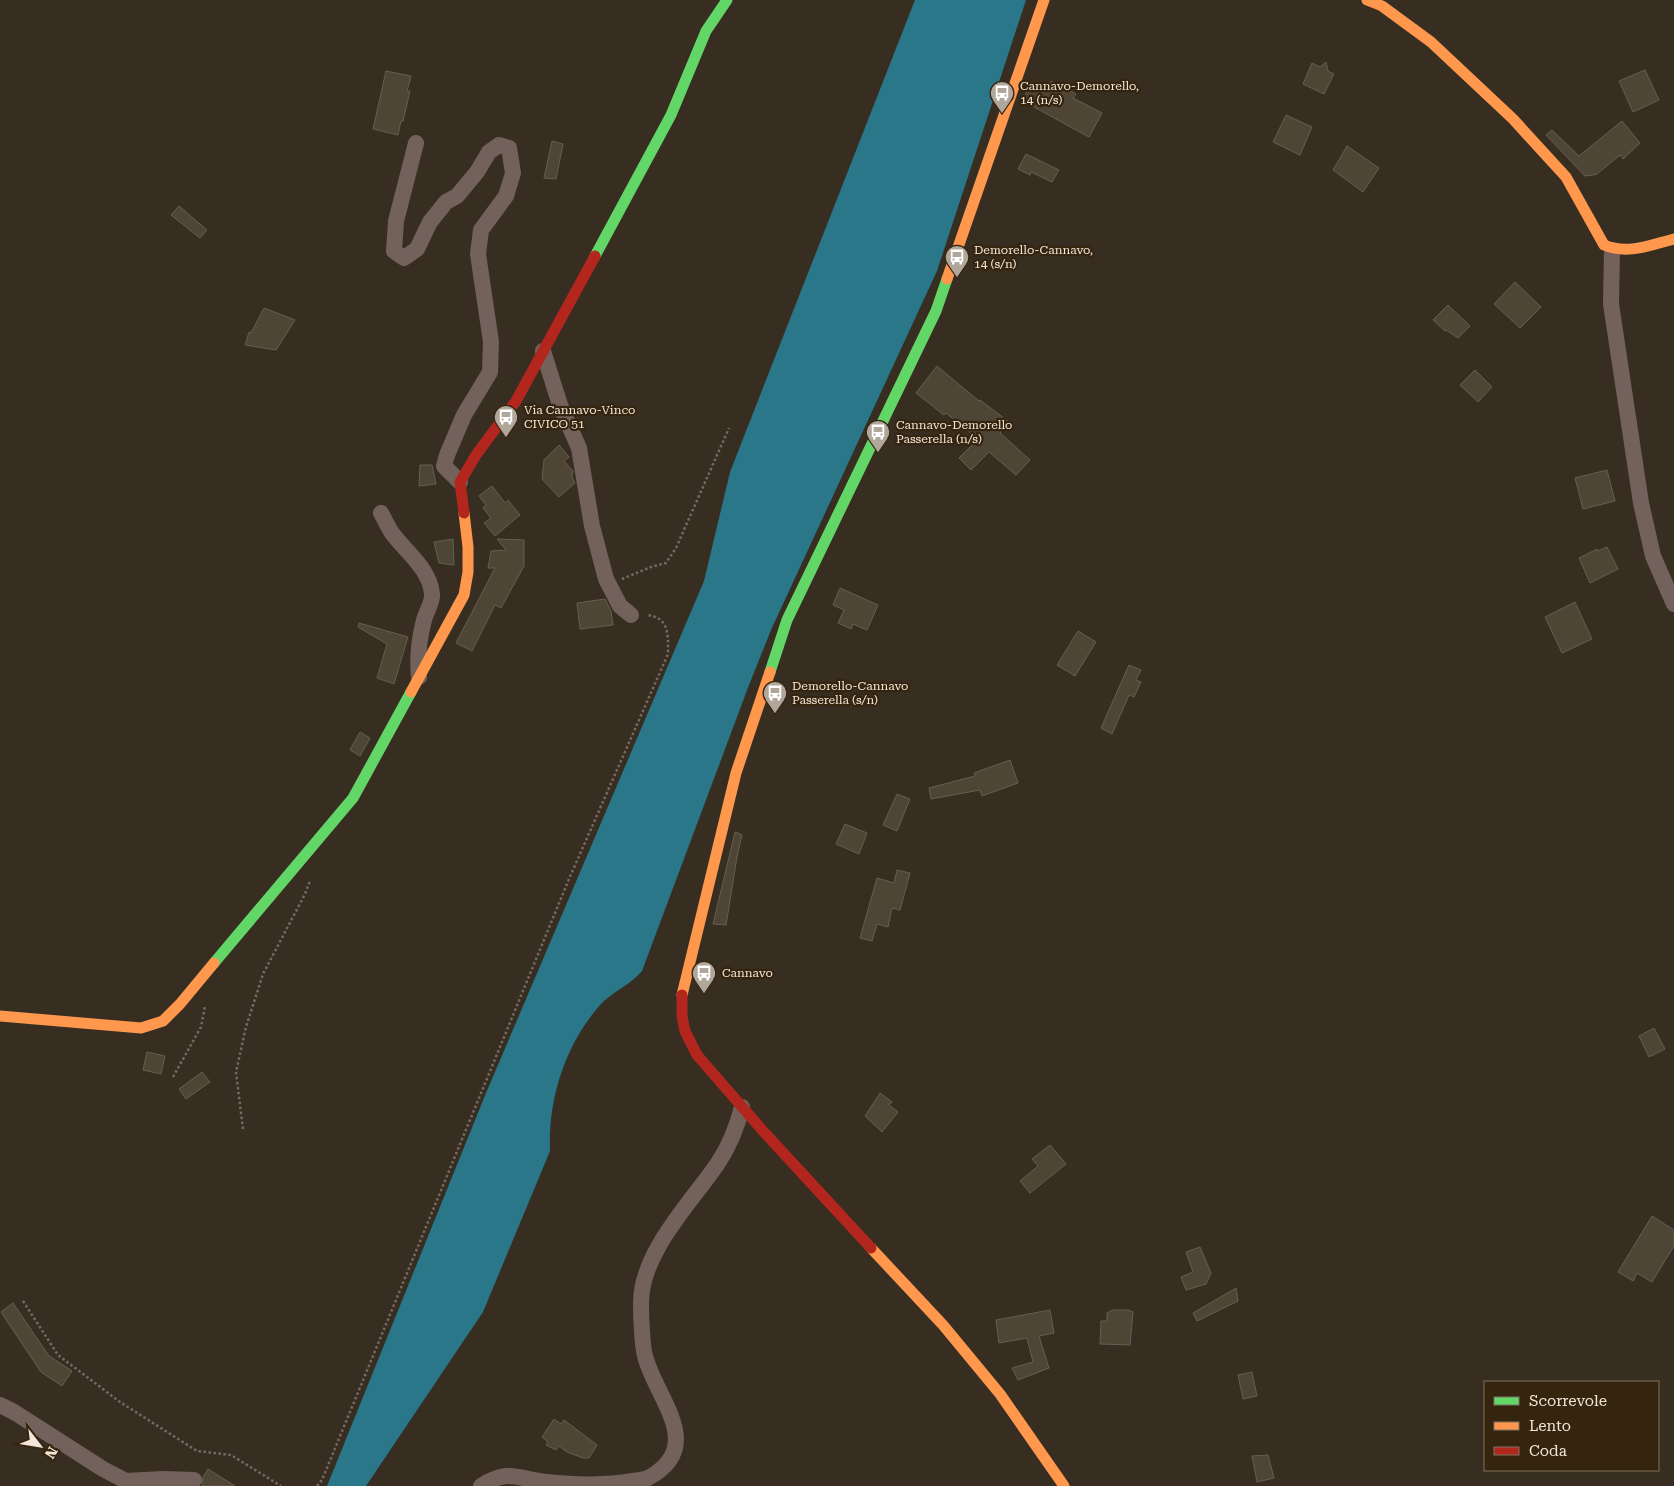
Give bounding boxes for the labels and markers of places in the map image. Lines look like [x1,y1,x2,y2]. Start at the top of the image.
place label: Cannavo-Demorello, 14 (n/s) [1020,79,1139,107]
bus stop icon: Cannavo-Demorello, 14 (n/s) [989,80,1015,114]
place label: Demorello-Cannavo, 14 (s/n) [974,243,1093,271]
bus stop icon: Demorello-Cannavo, 14 (s/n) [944,244,970,278]
place label: Via Cannavo-Vinco CIVICO 51 [524,403,635,431]
bus stop icon: Via Cannavo-Vinco CIVICO 51 [493,404,519,438]
place label: Cannavo-Demorello Passerella (n/s) [896,418,1012,446]
bus stop icon: Cannavo-Demorello Passerella (n/s) [865,419,891,453]
place label: Demorello-Cannavo Passerella (s/n) [792,679,908,707]
bus stop icon: Demorello-Cannavo Passerella (s/n) [762,680,788,714]
bus stop icon: Cannavo [691,960,717,994]
place label: Cannavo [722,966,773,980]

